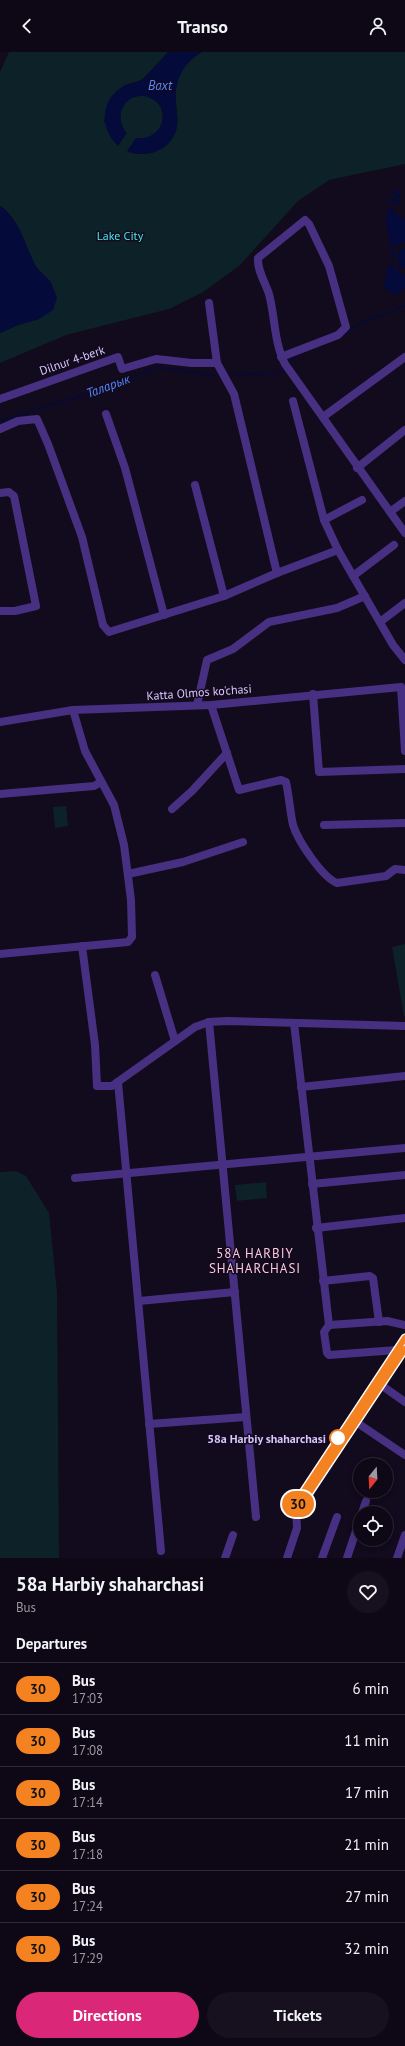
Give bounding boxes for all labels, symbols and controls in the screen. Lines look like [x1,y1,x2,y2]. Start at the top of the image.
icon: back [16,15,38,37]
text: Transo [177,15,228,38]
icon: person [367,15,389,37]
water label: Baхt [148,77,173,94]
park label: Lake City [97,228,144,243]
street label: Dilnur 4-berk [37,342,107,378]
water label: Таларык [84,370,133,402]
street label: Katta Olmos ko'chasi [146,681,252,703]
district label: 58A HARBIY SHAHARCHASI [209,1245,301,1277]
marker: 58a Harbiy shaharchasi [329,1429,347,1447]
place label: 58a Harbiy shaharchasi [207,1431,326,1446]
north arrow [353,1458,393,1498]
map controls [353,1458,393,1546]
line badge: 30 [280,1491,316,1517]
text: 30 [290,1495,306,1513]
button: locate [353,1506,393,1546]
button: heart [347,1571,389,1613]
text: 58a Harbiy shaharchasi [16,1572,204,1596]
text: Bus [16,1599,36,1616]
text: Departures [16,1634,87,1653]
text: Bus [72,1671,95,1690]
text: 6 min [352,1679,389,1698]
text: 30 [30,1680,46,1698]
text: 17:03 [72,1690,103,1707]
text: Bus [72,1723,95,1742]
text: 11 min [344,1731,389,1750]
text: 30 [30,1732,46,1750]
text: 17:08 [72,1742,103,1759]
text: Bus [72,1775,95,1794]
text: 17 min [345,1783,389,1802]
text: 30 [30,1784,46,1802]
text: 17:14 [72,1794,103,1811]
text: Bus [72,1827,95,1846]
text: 21 min [344,1835,389,1854]
text: 30 [30,1836,46,1854]
text: 17:18 [72,1846,103,1863]
text: Bus [72,1879,95,1898]
text: 27 min [345,1887,389,1906]
text: 30 [30,1888,46,1906]
text: 17:24 [72,1898,103,1915]
text: Bus [72,1931,95,1950]
text: 32 min [344,1939,389,1958]
text: 30 [30,1940,46,1958]
text: 17:29 [72,1950,103,1967]
button: Directions [16,1992,199,2038]
button: Tickets [207,1992,389,2038]

